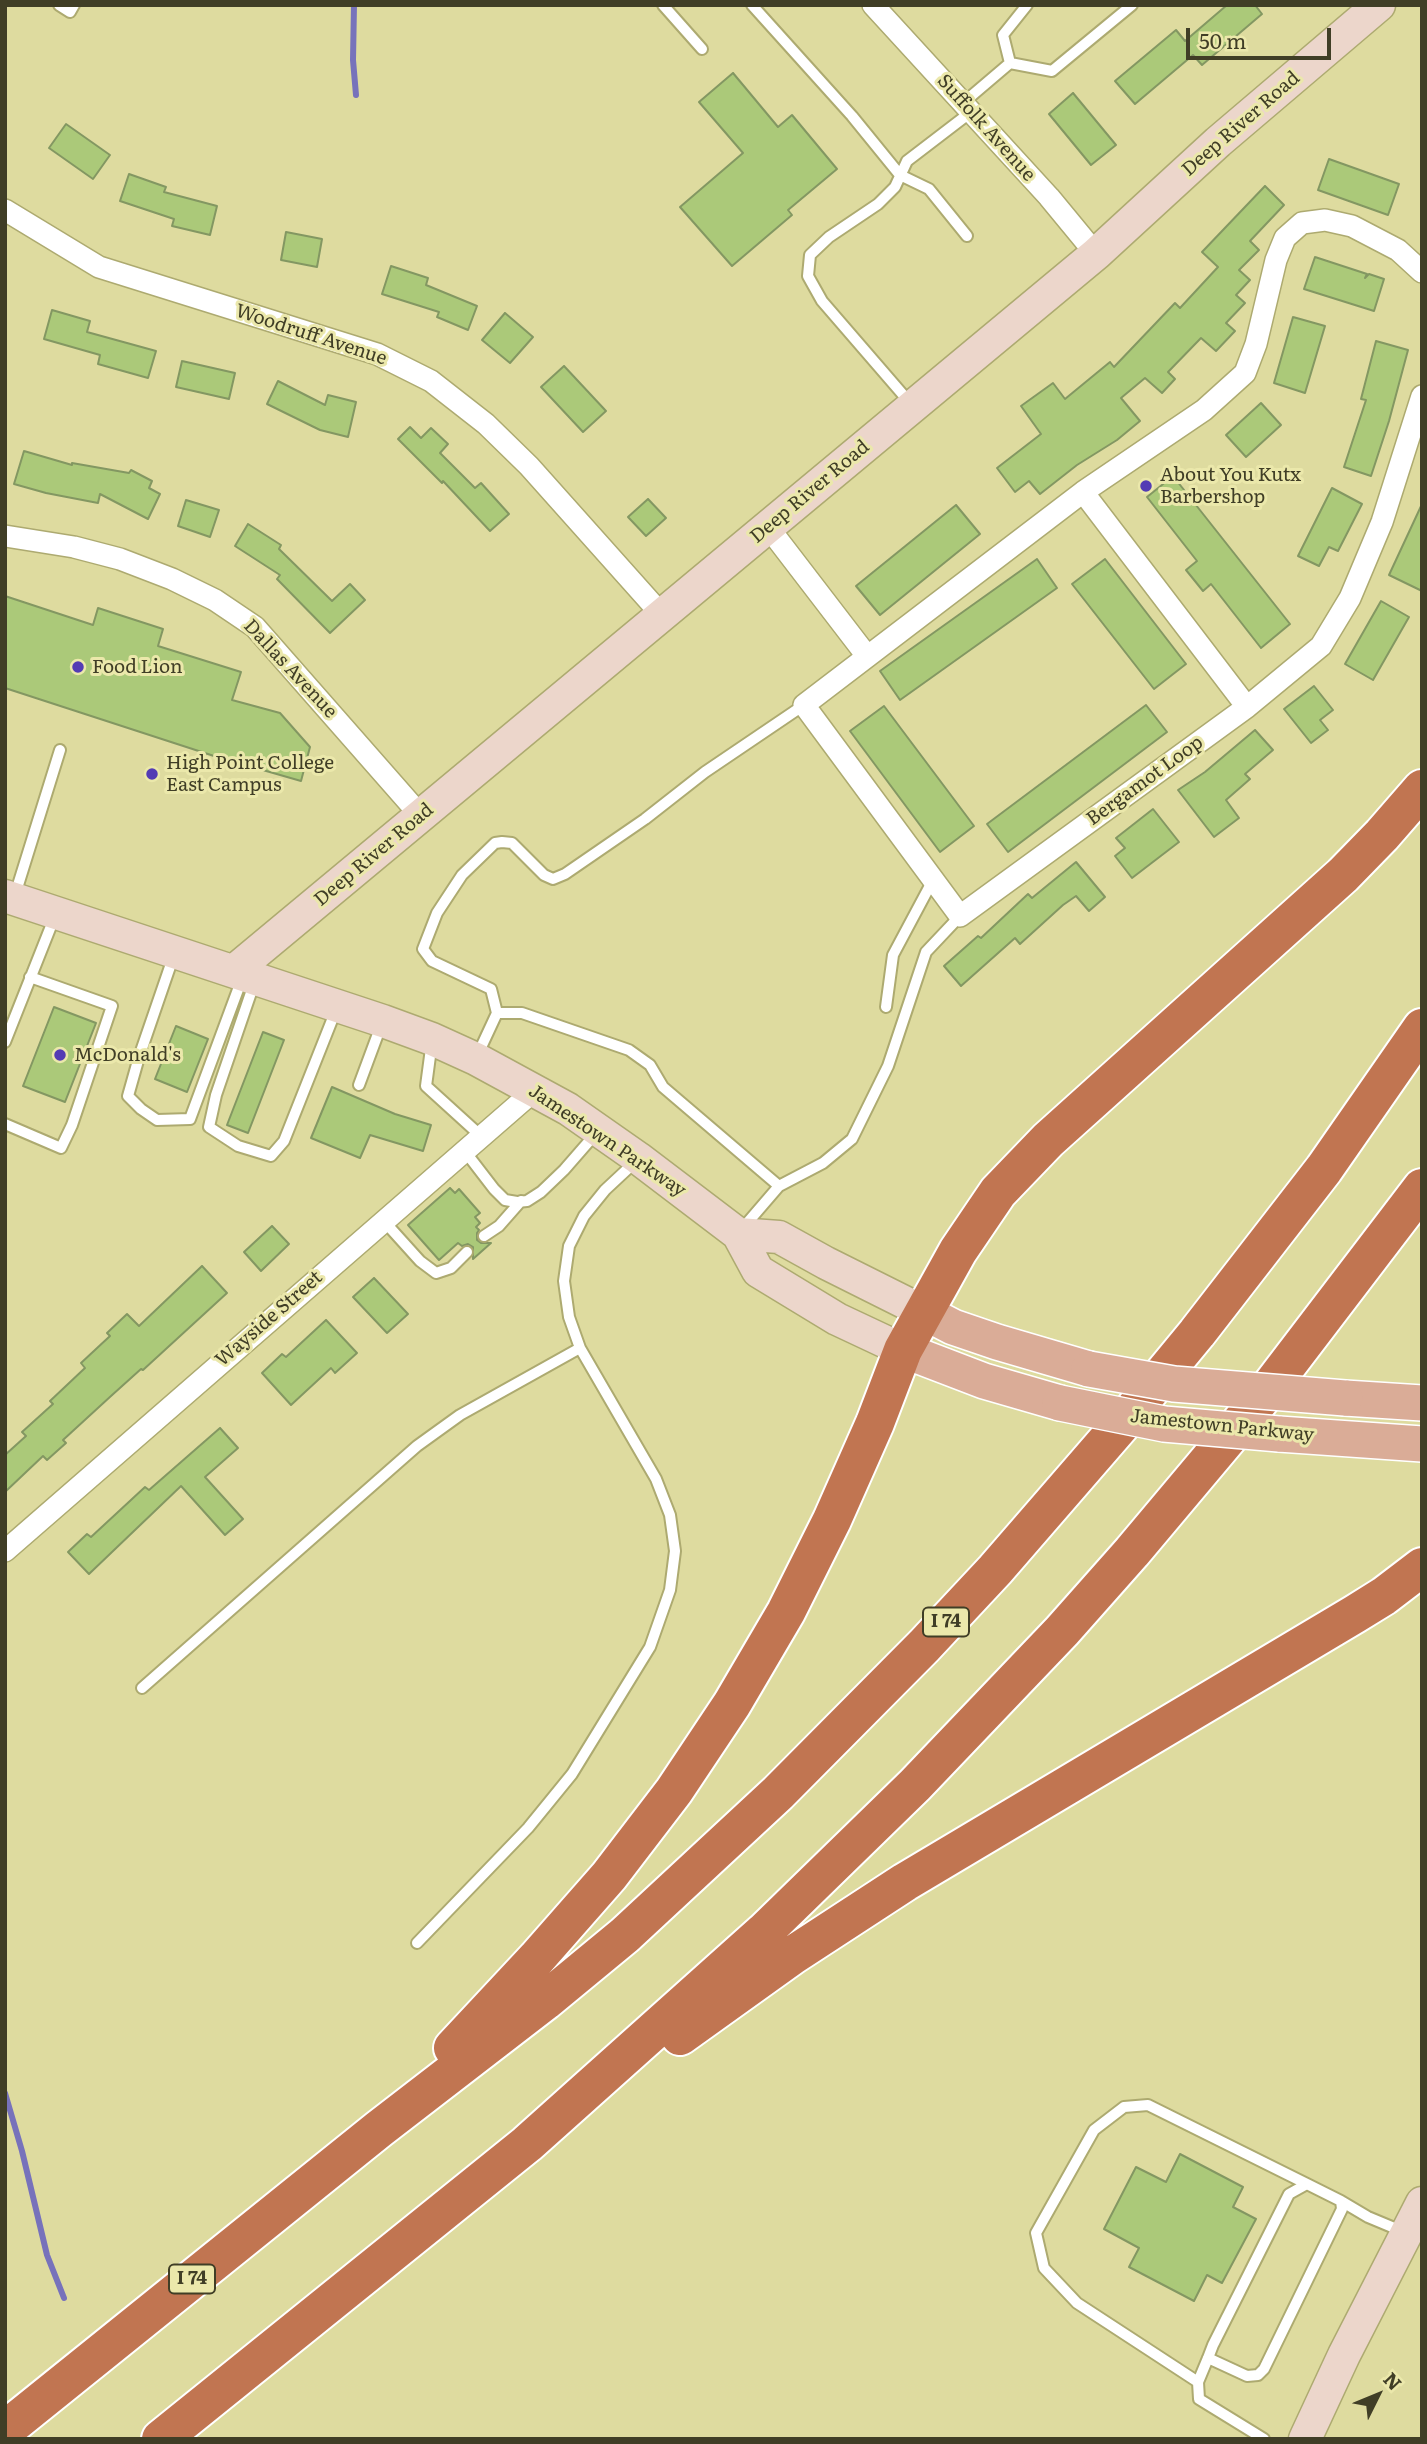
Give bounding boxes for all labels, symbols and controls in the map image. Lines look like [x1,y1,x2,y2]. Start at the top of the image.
scale bar [1189,14,1334,58]
text: 50 m [1199,24,1246,55]
street label: Deep River Road [1178,67,1304,181]
street label: Suffolk Avenue [932,70,1040,186]
street label: Woodruff Avenue [232,300,390,370]
street label: Deep River Road [746,436,874,548]
place label: About You Kutx Barbershop [1160,464,1301,508]
marker: About You Kutx Barbershop [1138,478,1154,494]
street label: Dallas Avenue [238,615,342,723]
place label: Food Lion [92,656,183,678]
marker: Food Lion [70,659,86,675]
street label: Bergamot Loop [1082,731,1208,831]
place label: High Point College East Campus [166,752,334,796]
marker: High Point College East Campus [144,766,160,782]
street label: Deep River Road [310,799,438,911]
place label: McDonald's [74,1044,181,1066]
marker: McDonald's [52,1047,68,1063]
street label: Jamestown Parkway [524,1080,690,1202]
street label: Wayside Street [211,1266,327,1372]
street label: Jamestown Parkway [1129,1405,1315,1447]
road number: I 74 [923,1608,969,1637]
road number: I 74 [169,2264,215,2294]
north arrow [1343,2360,1413,2430]
text: N [1378,2365,1409,2396]

